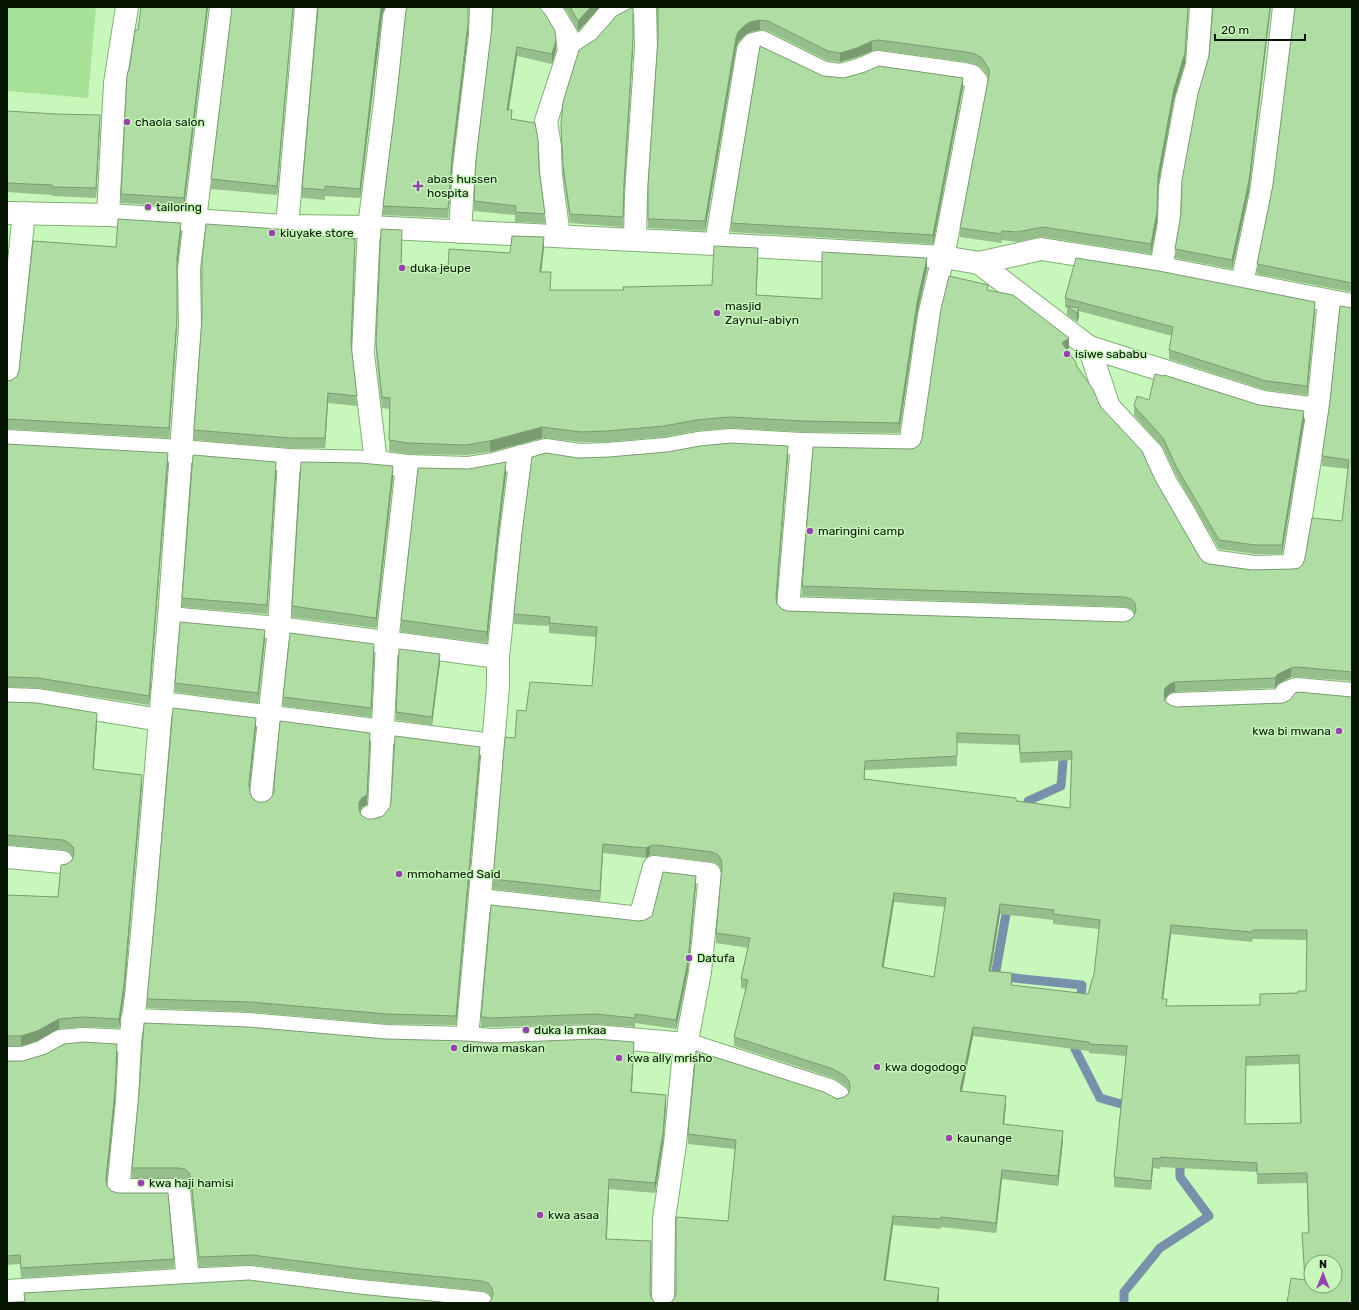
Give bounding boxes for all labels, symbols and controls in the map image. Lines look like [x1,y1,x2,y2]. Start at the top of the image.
scale bar [1215,16,1305,42]
text: 20 m [1221,23,1249,37]
place label: chaola salon [135,115,205,129]
marker: chaola salon [122,117,132,127]
place label: abas hussen hospita [427,172,497,200]
marker: abas hussen hospita [412,180,424,192]
place label: tailoring [156,200,202,214]
marker: tailoring [143,202,153,212]
place label: kiuyake store [280,226,354,240]
marker: kiuyake store [267,228,277,238]
place label: duka jeupe [410,261,471,275]
marker: duka jeupe [397,263,407,273]
place label: masjid Zaynul-abiyn [725,299,799,327]
marker: masjid Zaynul-abiyn [712,308,722,318]
place label: isiwe sababu [1075,347,1147,361]
marker: isiwe sababu [1062,349,1072,359]
place label: maringini camp [818,524,904,538]
marker: maringini camp [805,526,815,536]
place label: kwa bi mwana [1252,724,1331,738]
marker: kwa bi mwana [1334,726,1344,736]
place label: mmohamed Said [407,867,501,881]
marker: mmohamed Said [394,869,404,879]
place label: Datufa [697,951,735,965]
marker: Datufa [684,953,694,963]
place label: duka la mkaa [534,1023,606,1037]
marker: duka la mkaa [521,1025,531,1035]
place label: dimwa maskan [462,1041,545,1055]
marker: dimwa maskan [449,1043,459,1053]
place label: kwa ally mrisho [627,1051,712,1065]
marker: kwa ally mrisho [614,1053,624,1063]
place label: kwa dogodogo [885,1060,966,1074]
marker: kwa dogodogo [872,1062,882,1072]
place label: kaunange [957,1131,1012,1145]
marker: kaunange [944,1133,954,1143]
place label: kwa haji hamisi [149,1176,234,1190]
marker: kwa haji hamisi [136,1178,146,1188]
place label: kwa asaa [548,1208,599,1222]
marker: kwa asaa [535,1210,545,1220]
north arrow [1303,1254,1343,1294]
text: N [1319,1258,1327,1271]

